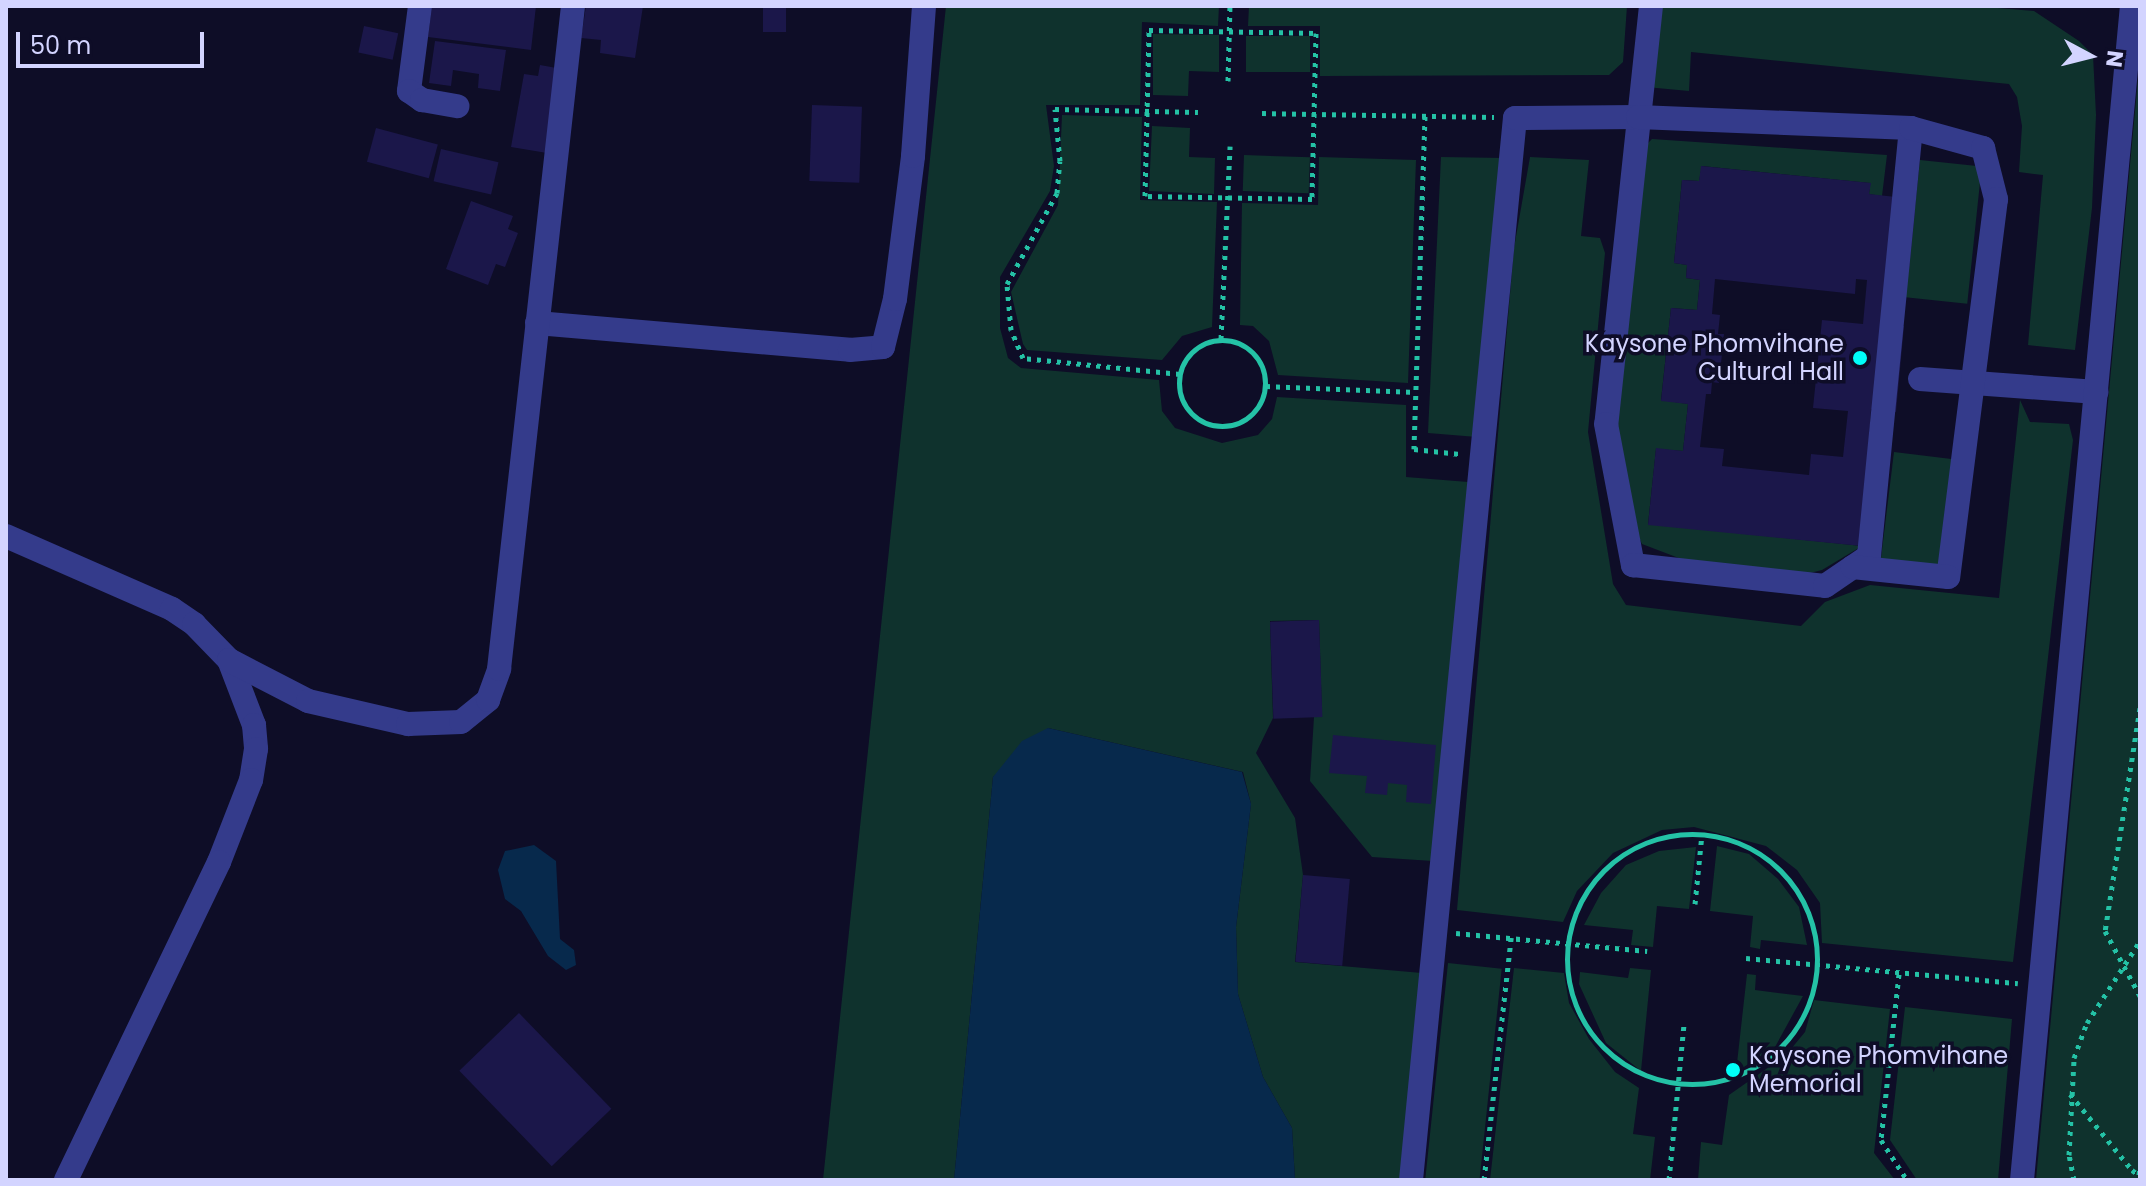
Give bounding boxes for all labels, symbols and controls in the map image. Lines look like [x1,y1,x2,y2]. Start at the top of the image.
scale bar [20,16,208,66]
north arrow [2050,16,2130,96]
text: 50 m [30,29,91,62]
text: N [2098,49,2131,69]
place label: Kaysone Phomvihane Cultural Hall [1585,330,1844,386]
marker: Kaysone Phomvihane Cultural Hall [1851,349,1869,367]
place label: Kaysone Phomvihane Memorial [1749,1042,2008,1098]
marker: Kaysone Phomvihane Memorial [1724,1061,1742,1079]

